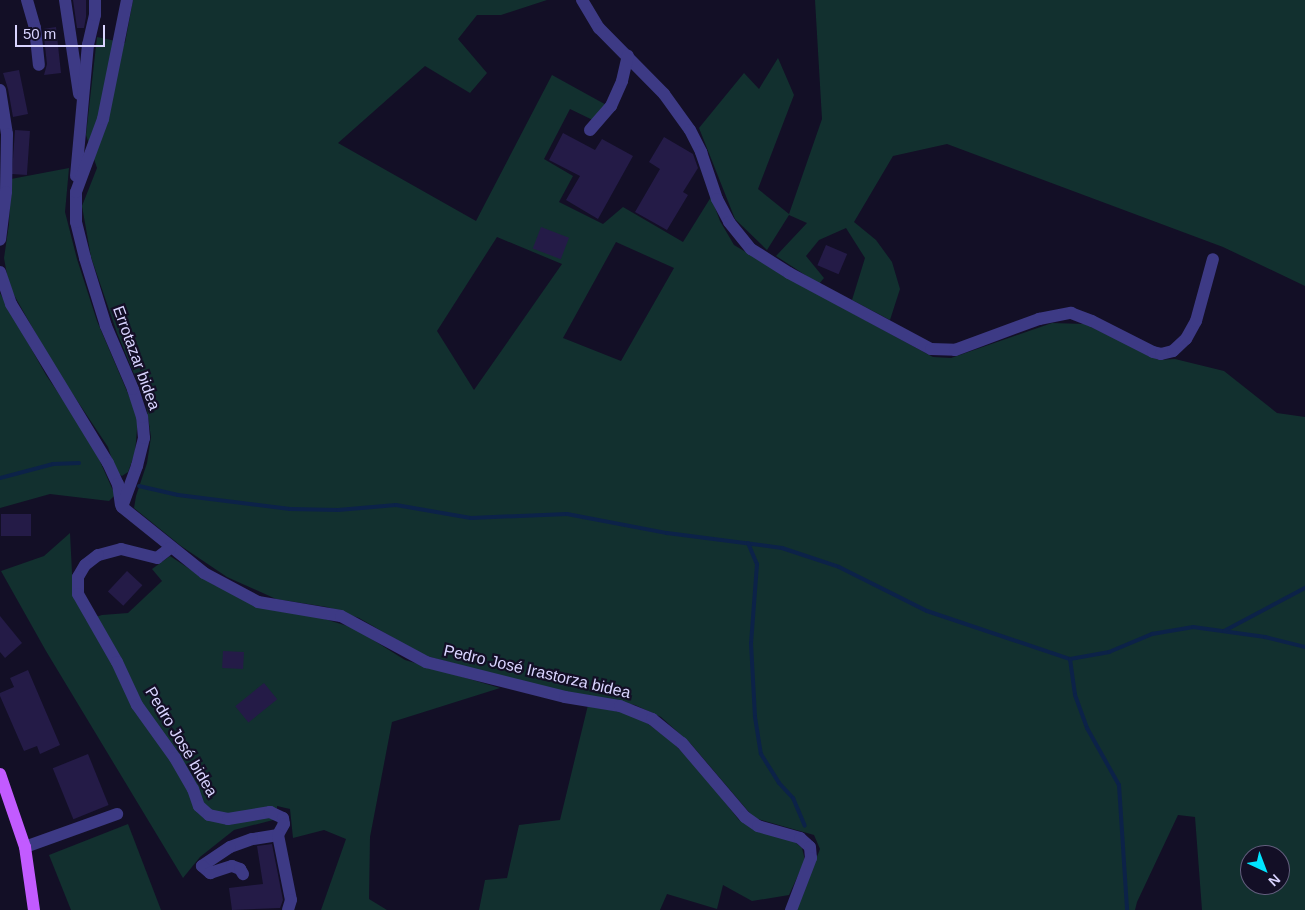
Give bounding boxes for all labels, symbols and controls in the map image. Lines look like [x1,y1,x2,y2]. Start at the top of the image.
scale bar [18,15,108,47]
text: 50 m [23,25,56,42]
street label: Errotazar bidea [108,303,164,413]
street label: Pedro José Irastorza bidea [442,641,632,703]
street label: Pedro José bidea [141,684,221,800]
north arrow [1240,845,1290,895]
text: N [1265,871,1284,890]

